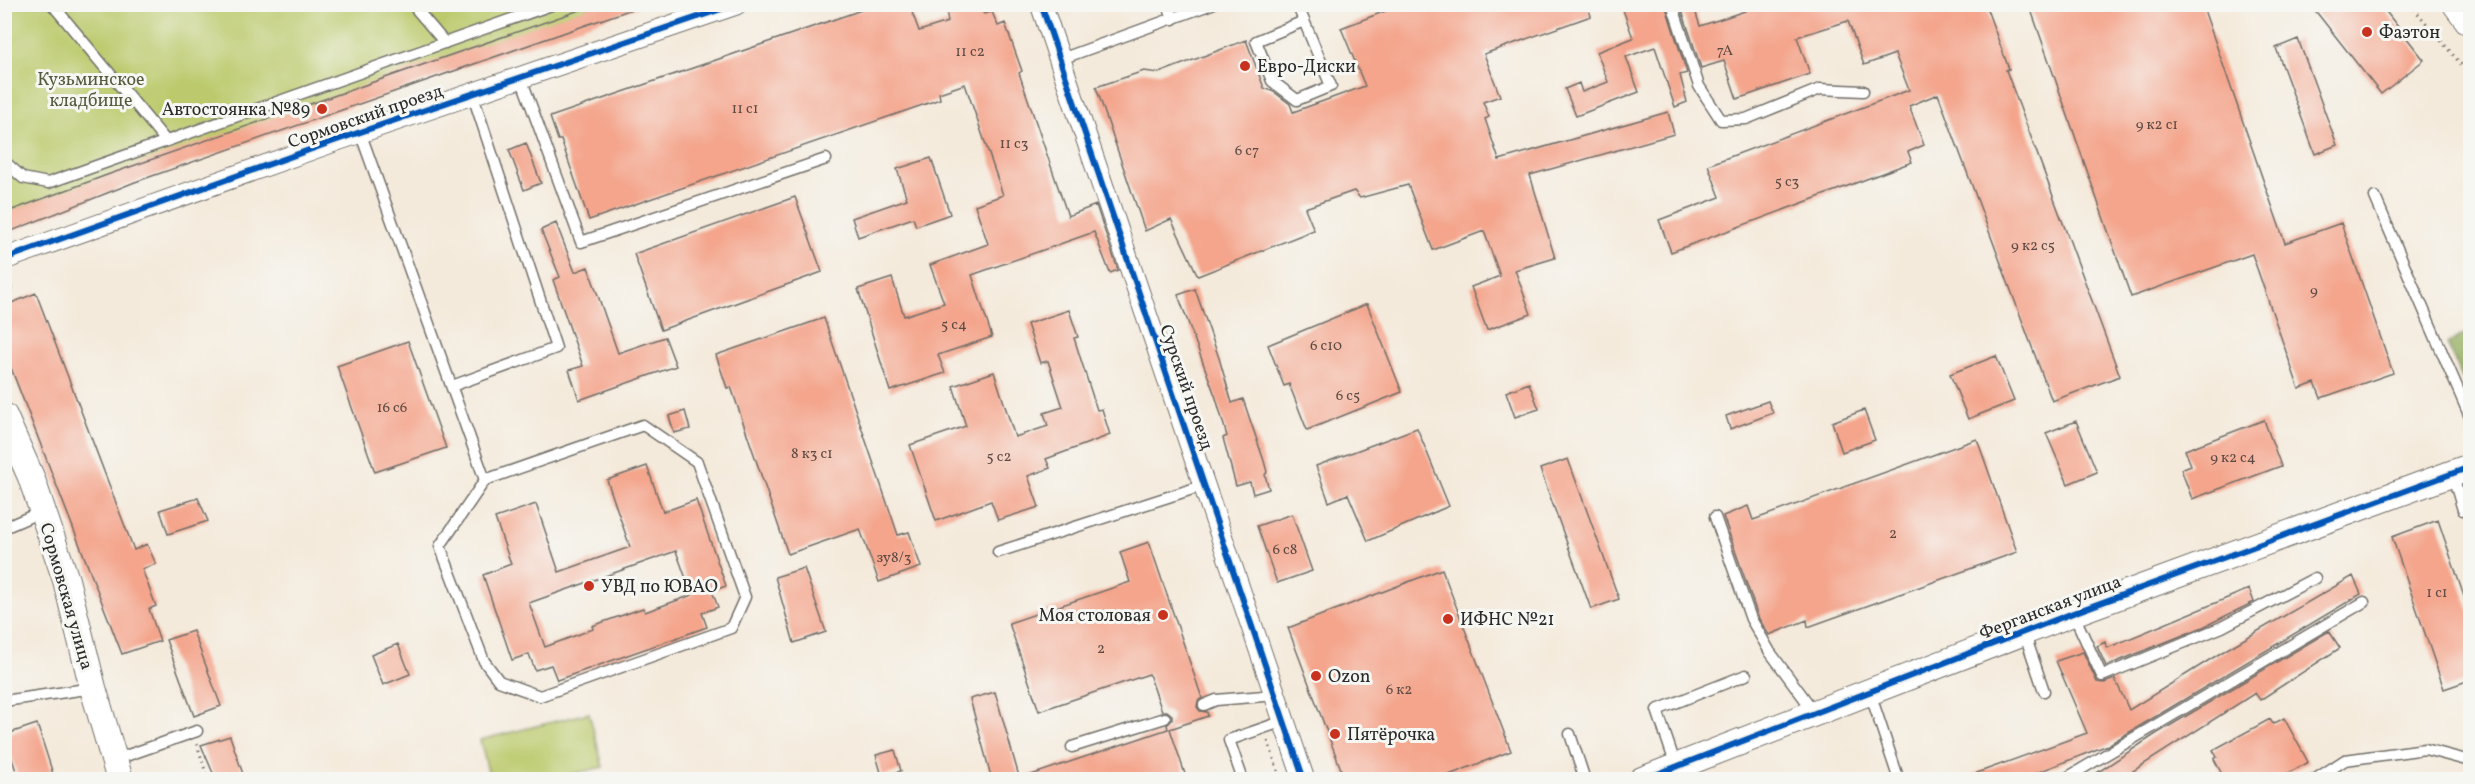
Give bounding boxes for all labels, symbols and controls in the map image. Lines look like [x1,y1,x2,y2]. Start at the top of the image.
place label: Фаэтон [2379,21,2440,46]
marker: Фаэтон [2360,25,2374,39]
house number: 7А [1717,41,1734,62]
house number: 11 с2 [955,42,985,63]
place label: Евро-Диски [1257,55,1356,80]
marker: Евро-Диски [1238,59,1252,73]
park label: Кузьминское кладбище [37,68,145,114]
street label: Сормовский проезд [285,79,446,156]
place label: Автостоянка №89 [162,98,310,123]
house number: 11 с1 [731,99,759,120]
marker: Автостоянка №89 [315,102,329,116]
house number: 9 к2 с1 [2136,115,2178,136]
house number: 11 с3 [999,134,1029,155]
house number: 6 с7 [1235,141,1259,162]
house number: 5 с3 [1775,172,1799,193]
house number: 9 к2 с5 [2011,236,2055,257]
house number: 9 [2310,281,2318,302]
house number: 5 с4 [941,315,967,336]
street label: Сурский проезд [1152,321,1219,454]
house number: 6 с10 [1310,336,1342,357]
house number: 6 с5 [1336,386,1360,407]
house number: 16 с6 [377,398,407,419]
house number: 8 к3 с1 [791,444,833,465]
house number: 5 с2 [987,447,1011,468]
house number: 9 к2 с4 [2210,448,2256,469]
street label: Сормовская улица [33,520,98,673]
house number: 2 [1889,524,1897,545]
house number: 6 с8 [1273,540,1297,561]
house number: зу8/3 [877,548,911,569]
street label: Ферганская улица [1976,570,2125,647]
place label: УВД по ЮВАО [601,575,718,600]
marker: УВД по ЮВАО [582,579,596,593]
house number: 1 с1 [2426,583,2448,604]
place label: Моя столовая [1039,604,1151,629]
marker: Моя столовая [1156,608,1170,622]
place label: ИФНС №21 [1460,608,1555,633]
marker: ИФНС №21 [1441,612,1455,626]
house number: 2 [1097,639,1105,660]
place label: Ozon [1328,665,1371,690]
marker: Ozon [1309,669,1323,683]
house number: 6 к2 [1386,680,1412,701]
place label: Пятёрочка [1347,723,1435,748]
marker: Пятёрочка [1328,727,1342,741]

